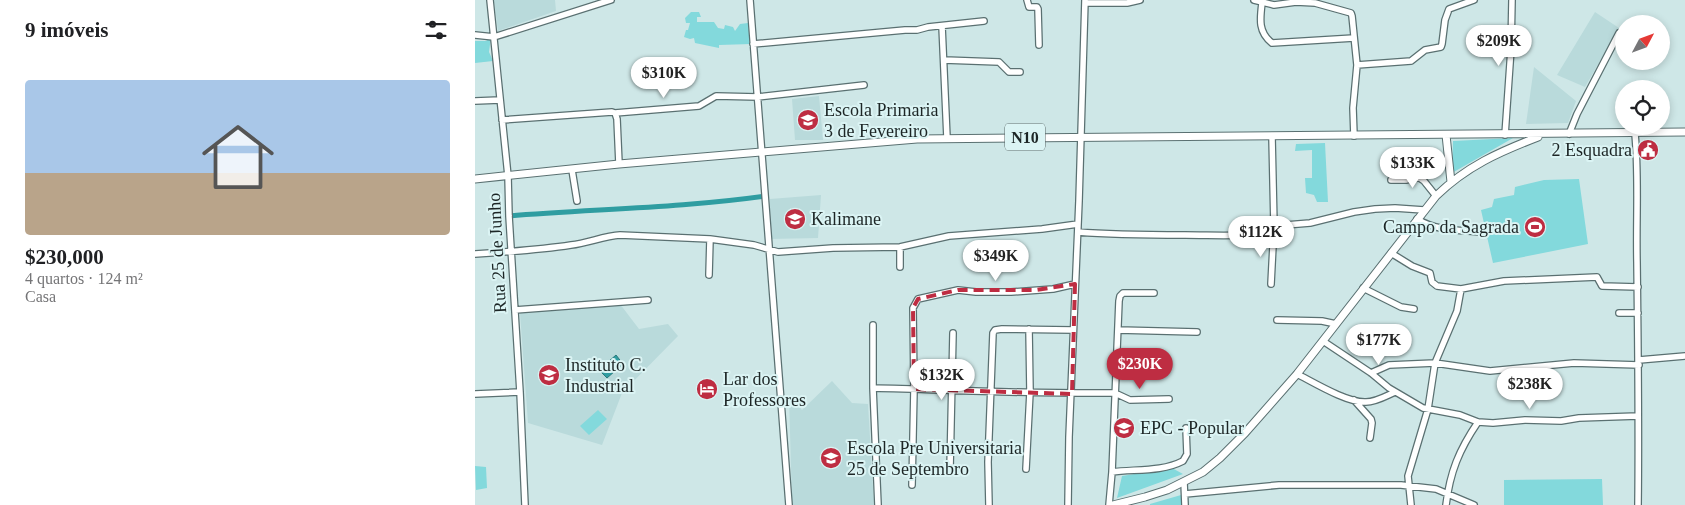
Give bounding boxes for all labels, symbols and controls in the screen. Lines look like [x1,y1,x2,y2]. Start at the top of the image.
north arrow [1615,15,1670,70]
map controls [1615,15,1670,135]
icon: filters [422,16,450,44]
text: 9 imóveis [25,18,108,42]
pin: $209K [1464,24,1534,67]
text: $209K [1477,32,1521,49]
pin: $310K [629,56,699,99]
text: $310K [642,64,686,81]
button: locate [1615,80,1670,135]
place label: Escola Primaria 3 de Fevereiro [824,100,938,141]
school or university icon: Escola Primaria 3 de Fevereiro [796,108,820,132]
icon: home [193,112,283,202]
road number: N10 [1005,124,1045,150]
public building icon: 2 Esquadra [1636,138,1660,162]
place label: 2 Esquadra [1552,140,1632,160]
pin: $133K [1378,146,1448,189]
text: $133K [1391,154,1435,171]
street label: Rua 25 de Junho [484,192,510,314]
school or university icon: Kalimane [783,207,807,231]
place label: Kalimane [811,209,881,229]
sports icon: Campo da Sagrada [1523,215,1547,239]
pin: $112K [1226,216,1296,258]
place label: Campo da Sagrada [1383,217,1519,237]
text: $112K [1239,223,1283,240]
pin: $349K [961,240,1031,282]
text: $230,000 [25,245,104,269]
text: $349K [974,247,1018,264]
text: 4 quartos · 124 m² [25,270,143,287]
text: Casa [25,288,56,305]
pin: $177K [1344,324,1414,366]
text: $177K [1357,331,1401,348]
pin: $230K [1105,348,1175,390]
place label: Instituto C. Industrial [565,355,646,396]
text: $230K [1118,355,1162,372]
pin: $132K [907,358,977,401]
school or university icon: Instituto C. Industrial [537,363,561,387]
text: $132K [920,366,964,383]
pin: $238K [1495,368,1565,410]
place label: Lar dos Professores [723,369,806,410]
text: $238K [1508,375,1552,392]
hotel icon: Lar dos Professores [695,377,719,401]
school or university icon: EPC - Popular [1112,416,1136,440]
place label: EPC - Popular [1140,418,1244,438]
place label: Escola Pre Universitaria 25 de Septembro [847,438,1022,479]
school or university icon: Escola Pre Universitaria 25 de Septembro [819,446,843,470]

